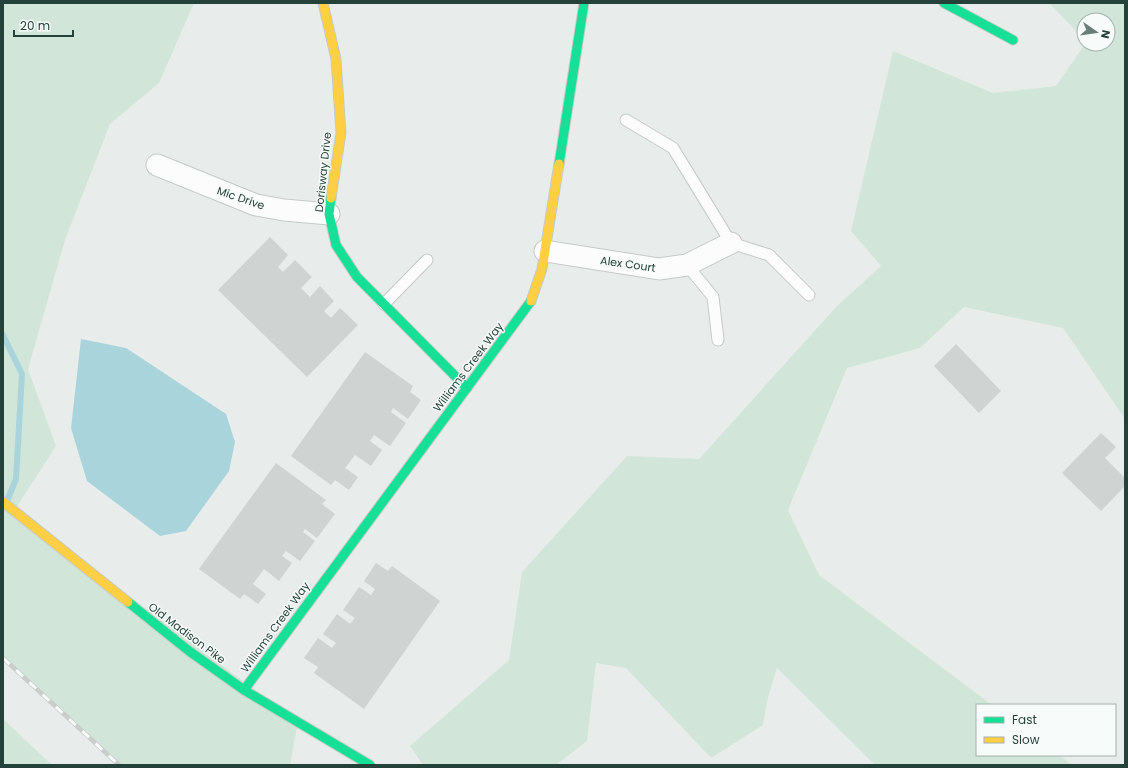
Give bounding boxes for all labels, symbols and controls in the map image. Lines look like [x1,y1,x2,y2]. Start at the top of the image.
scale bar [14,12,73,38]
north arrow [1076,12,1116,52]
text: 20 m [20,17,50,34]
text: N [1097,28,1114,40]
street label: Dorisway Drive [311,131,335,213]
street label: Mic Drive [215,182,267,214]
street label: Alex Court [599,252,657,276]
street label: Williams Creek Way [429,318,507,415]
street label: Williams Creek Way [237,578,314,675]
street label: Old Madison Pike [145,599,229,668]
legend [976,704,1116,756]
text: Fast [1012,711,1037,728]
text: Slow [1012,731,1040,748]

